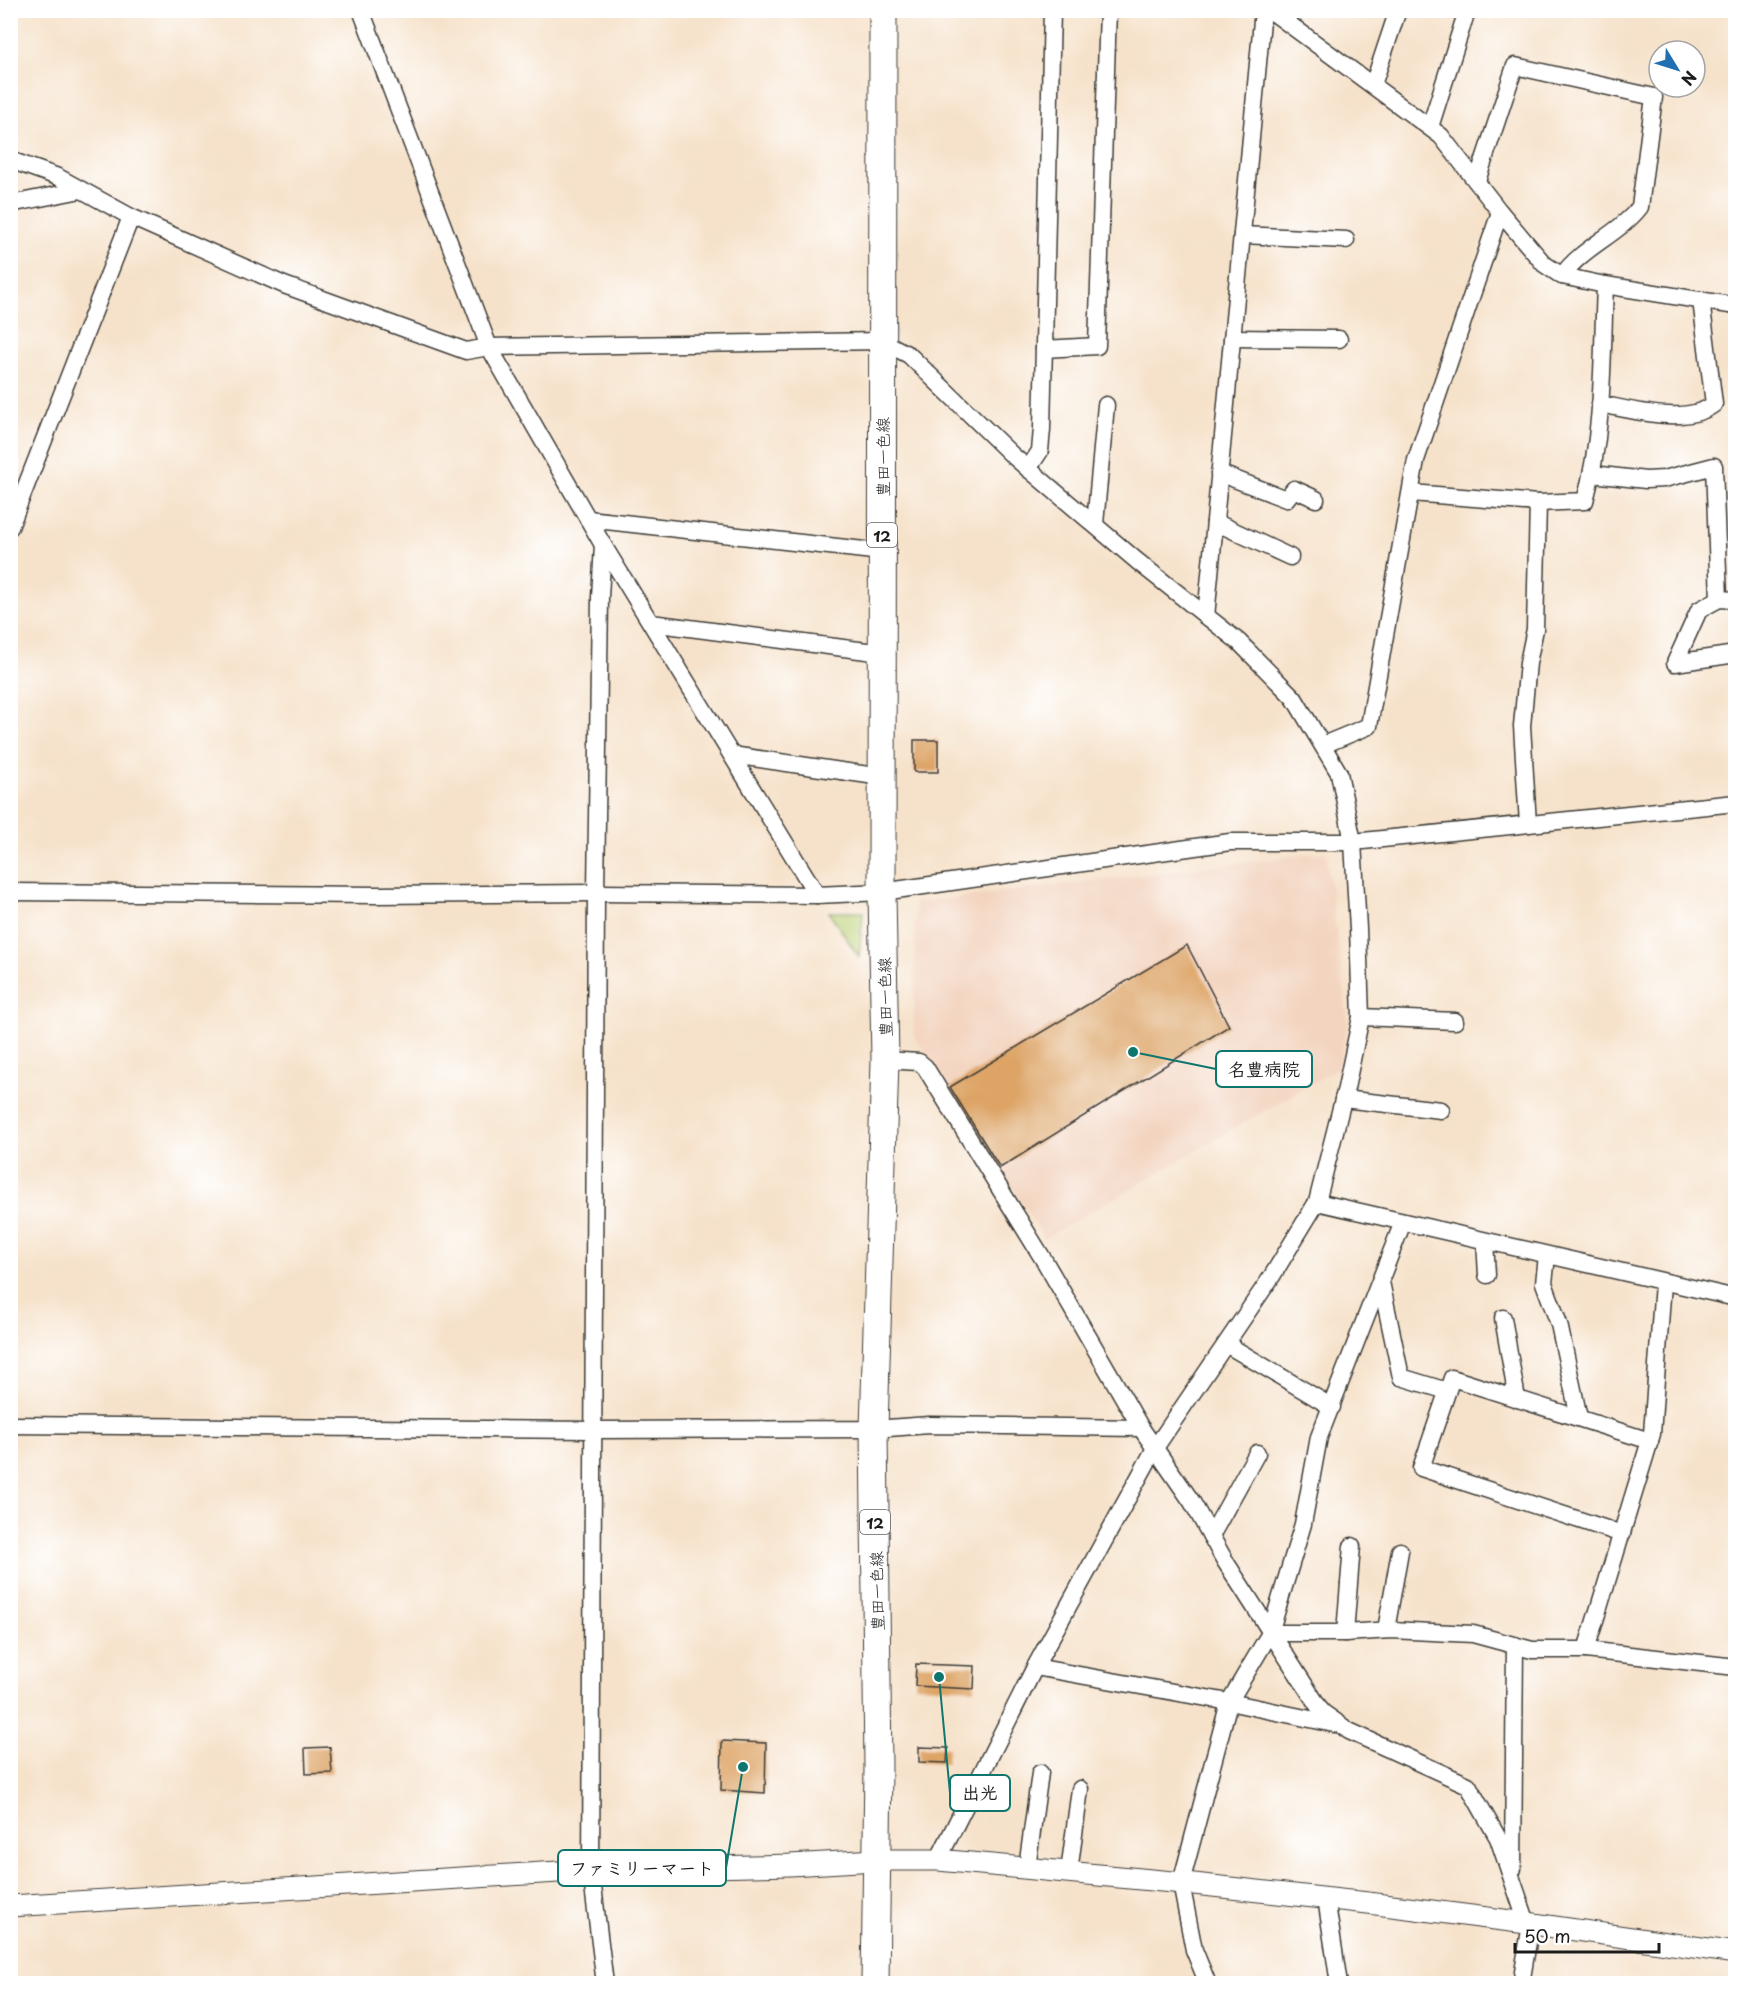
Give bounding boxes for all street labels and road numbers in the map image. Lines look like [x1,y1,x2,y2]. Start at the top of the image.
street label: 豊田一色線 [870,417,894,497]
road number: 12 [867,523,897,547]
street label: 豊田一色線 [871,957,897,1037]
road number: 12 [860,1510,890,1534]
street label: 豊田一色線 [863,1551,889,1631]

